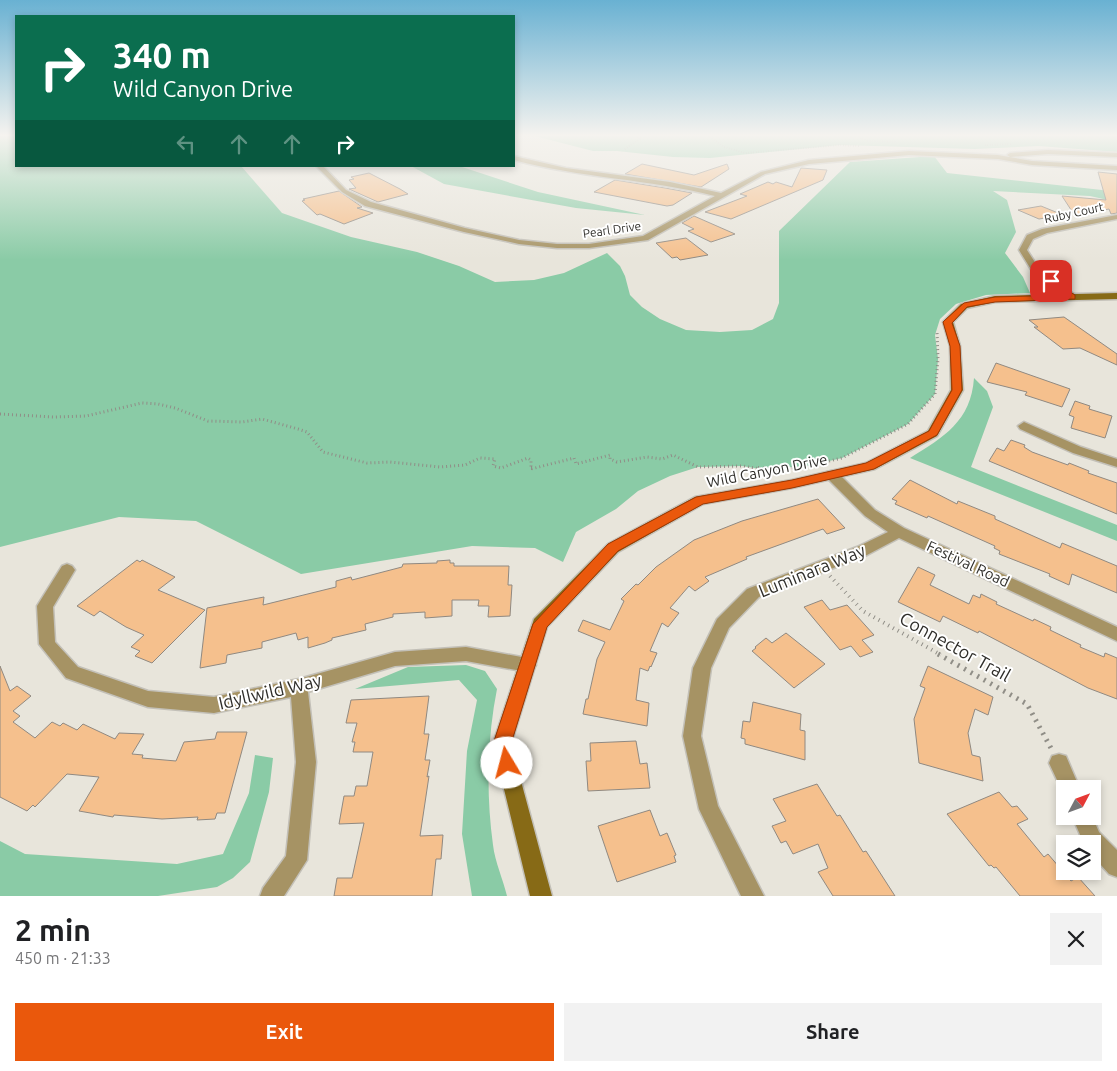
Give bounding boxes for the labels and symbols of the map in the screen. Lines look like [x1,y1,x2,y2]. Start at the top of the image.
street label: Ruby Court [1043,200,1105,225]
street label: Pearl Drive [582,219,642,240]
pin [1030,260,1072,302]
street label: Wild Canyon Drive [705,450,829,491]
street label: Festival Road [924,537,1012,590]
street label: Luminara Way [755,539,868,601]
street label: Connector Trail [897,607,1015,685]
street label: Idyllwild Way [216,669,324,713]
position arrow [480,736,532,788]
north arrow [1056,780,1101,825]

